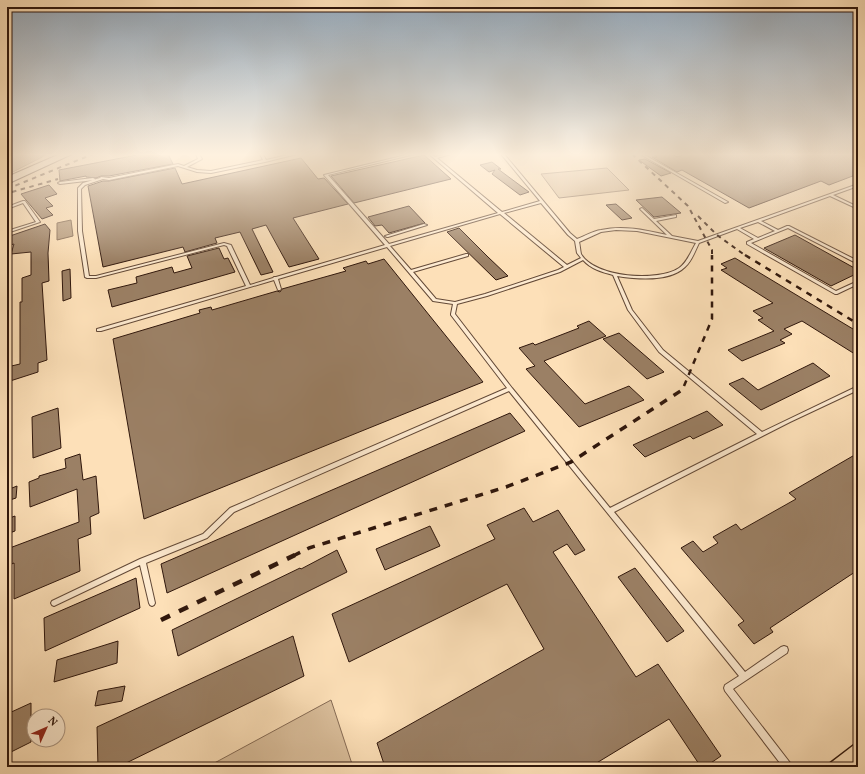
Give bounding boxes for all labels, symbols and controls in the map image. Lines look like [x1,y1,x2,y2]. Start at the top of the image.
north arrow [26,708,66,748]
text: N [44,714,60,730]

